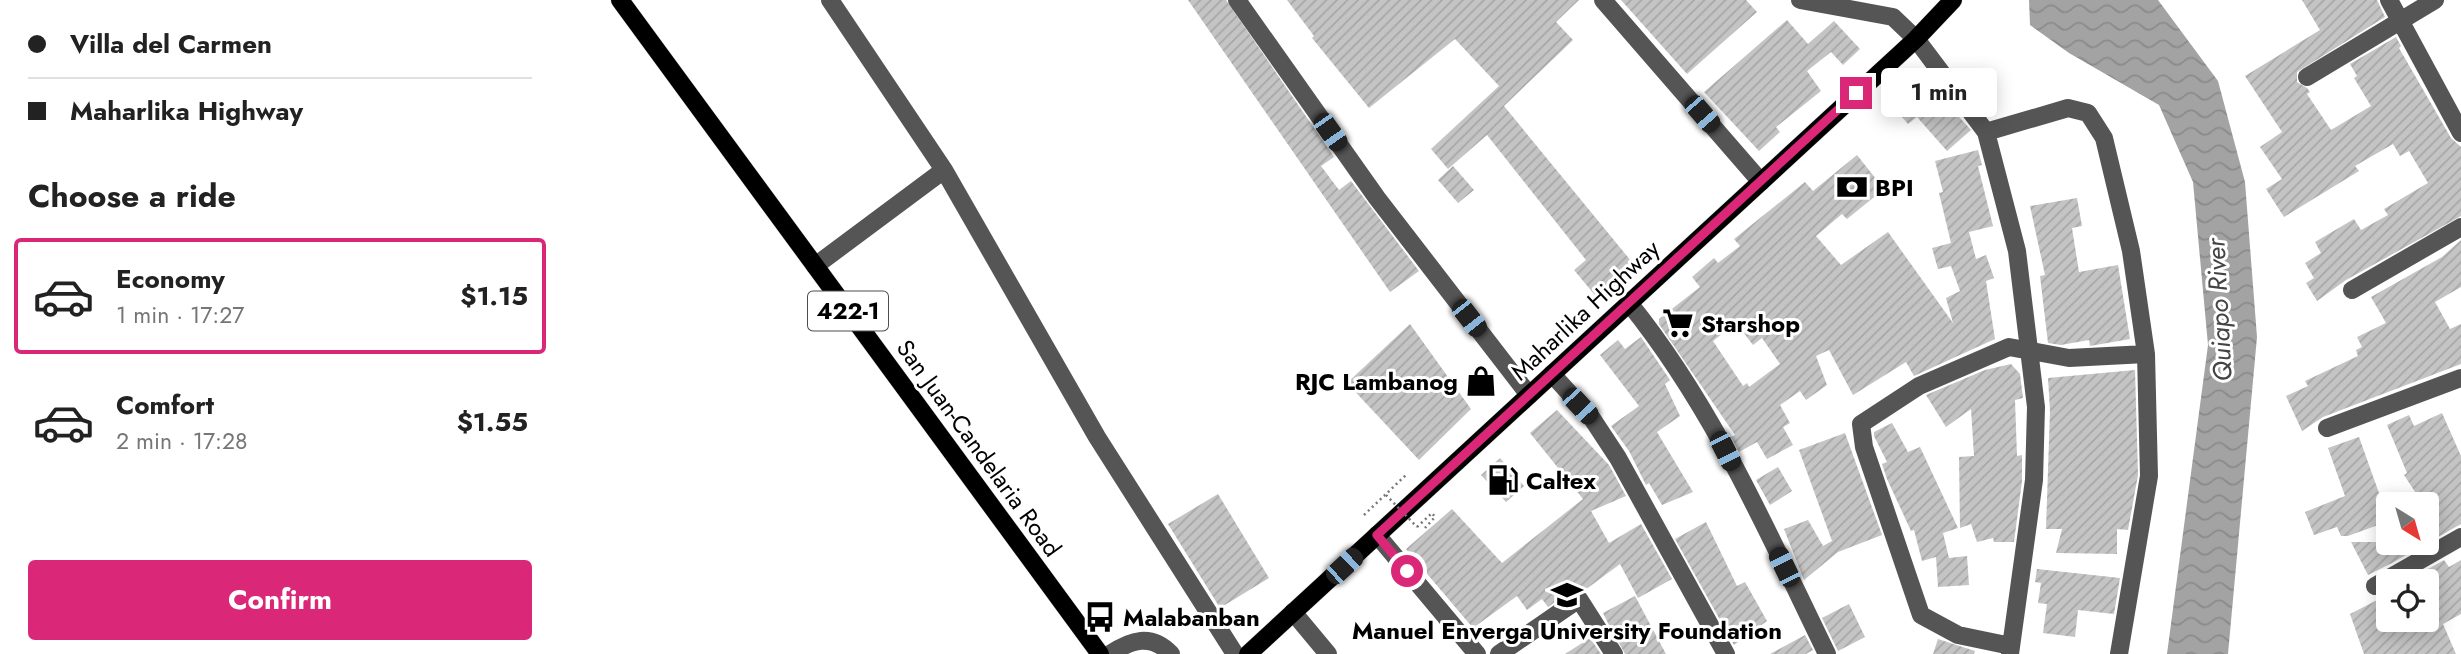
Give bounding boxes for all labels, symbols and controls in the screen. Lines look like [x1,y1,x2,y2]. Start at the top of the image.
text: Villa del Carmen [70,25,272,63]
callout: 1 min [1880,68,1996,118]
text: 1 min [1910,75,1968,109]
route end [1840,77,1872,109]
car [1681,91,1724,137]
text: Maharlika Highway [70,92,303,130]
car [1310,109,1351,155]
bank icon: BPI [1835,170,1869,204]
place label: BPI [1875,170,1914,205]
text: Choose a ride [28,173,236,219]
street label: Maharlika Highway [1503,231,1668,388]
water label: Quiapo River [2196,236,2242,382]
text: Economy [116,260,225,298]
icon: car [32,265,95,328]
text: $1.15 [460,277,528,315]
road number: 422-1 [808,292,888,330]
car [1448,295,1491,341]
text: 1 min · 17:27 [116,298,244,332]
supermarket icon: Starshop [1661,306,1695,340]
place label: Starshop [1701,306,1800,341]
street label: San Juan-Candelaria Road [888,332,1070,564]
place label: RJC Lambanog [1295,364,1458,399]
shop icon: RJC Lambanog [1464,364,1498,398]
car [1558,383,1603,429]
text: Comfort [116,386,214,424]
icon: car [32,391,95,454]
text: $1.55 [457,403,528,441]
text: 2 min · 17:28 [116,424,248,458]
car [1707,428,1744,474]
fuel station icon: Caltex [1486,463,1520,497]
place label: Caltex [1526,463,1596,498]
north arrow [2376,492,2440,555]
map controls [2376,492,2439,632]
car [1322,544,1367,588]
car [1766,544,1803,590]
route start [1391,555,1423,587]
button: Confirm [28,560,532,640]
button: locate [2376,569,2439,632]
school or university icon: Manuel Enverga University Foundation [1550,578,1584,612]
bus stop icon: Malabanban [1083,600,1117,634]
place label: Malabanban [1123,600,1260,635]
place label: Manuel Enverga University Foundation [1352,613,1782,648]

